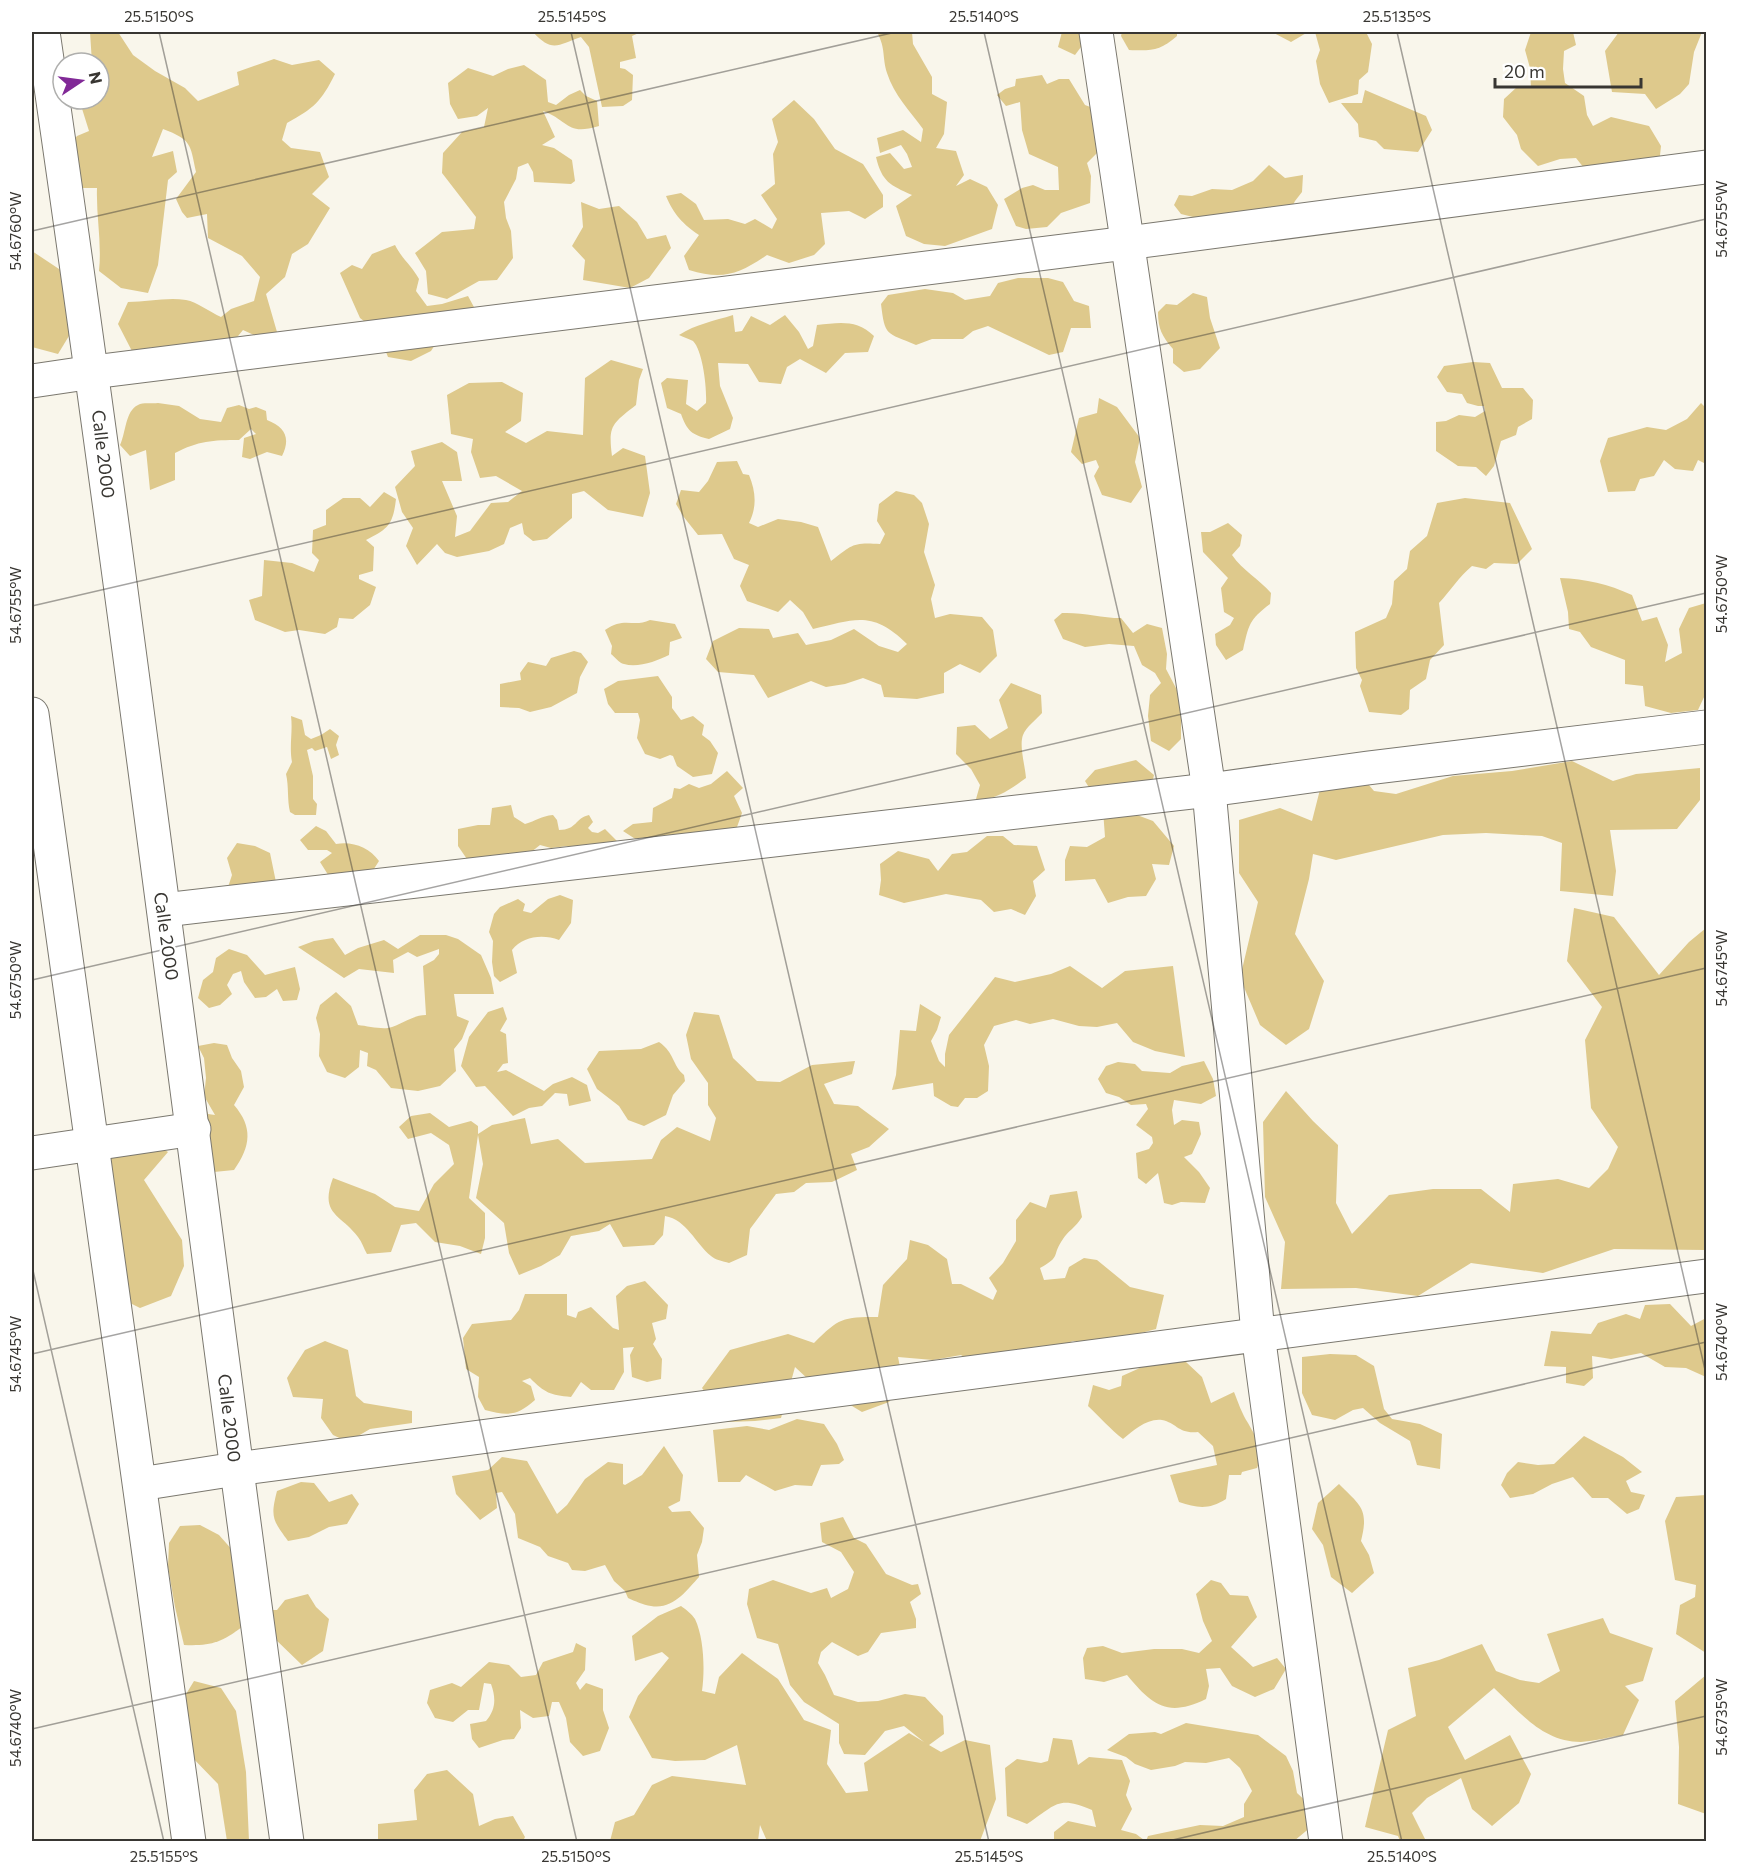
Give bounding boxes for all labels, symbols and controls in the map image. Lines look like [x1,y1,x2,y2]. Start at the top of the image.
text: 25.5150°S [124,7,194,25]
text: 25.5145°S [538,7,607,25]
text: 25.5140°S [949,7,1019,25]
text: 25.5135°S [1363,7,1431,25]
north arrow [51,51,111,111]
scale bar [1495,51,1640,89]
text: 20 m [1504,60,1545,82]
text: N [85,70,107,85]
text: 54.6755°W [1712,180,1730,258]
text: 54.6760°W [6,192,24,270]
street label: Calle 2000 [88,408,120,500]
text: 54.6750°W [1712,555,1730,633]
text: 54.6755°W [6,566,24,644]
street label: Calle 2000 [150,890,184,982]
text: 54.6745°W [1712,930,1730,1006]
text: 54.6750°W [6,941,24,1019]
text: 54.6740°W [1712,1303,1730,1381]
text: 54.6745°W [6,1316,24,1392]
street label: Calle 2000 [214,1372,246,1464]
text: 54.6735°W [1712,1678,1730,1756]
text: 54.6740°W [6,1689,24,1767]
text: 25.5155°S [130,1847,198,1865]
text: 25.5150°S [541,1847,611,1865]
text: 25.5145°S [955,1847,1024,1865]
text: 25.5140°S [1367,1847,1437,1865]

